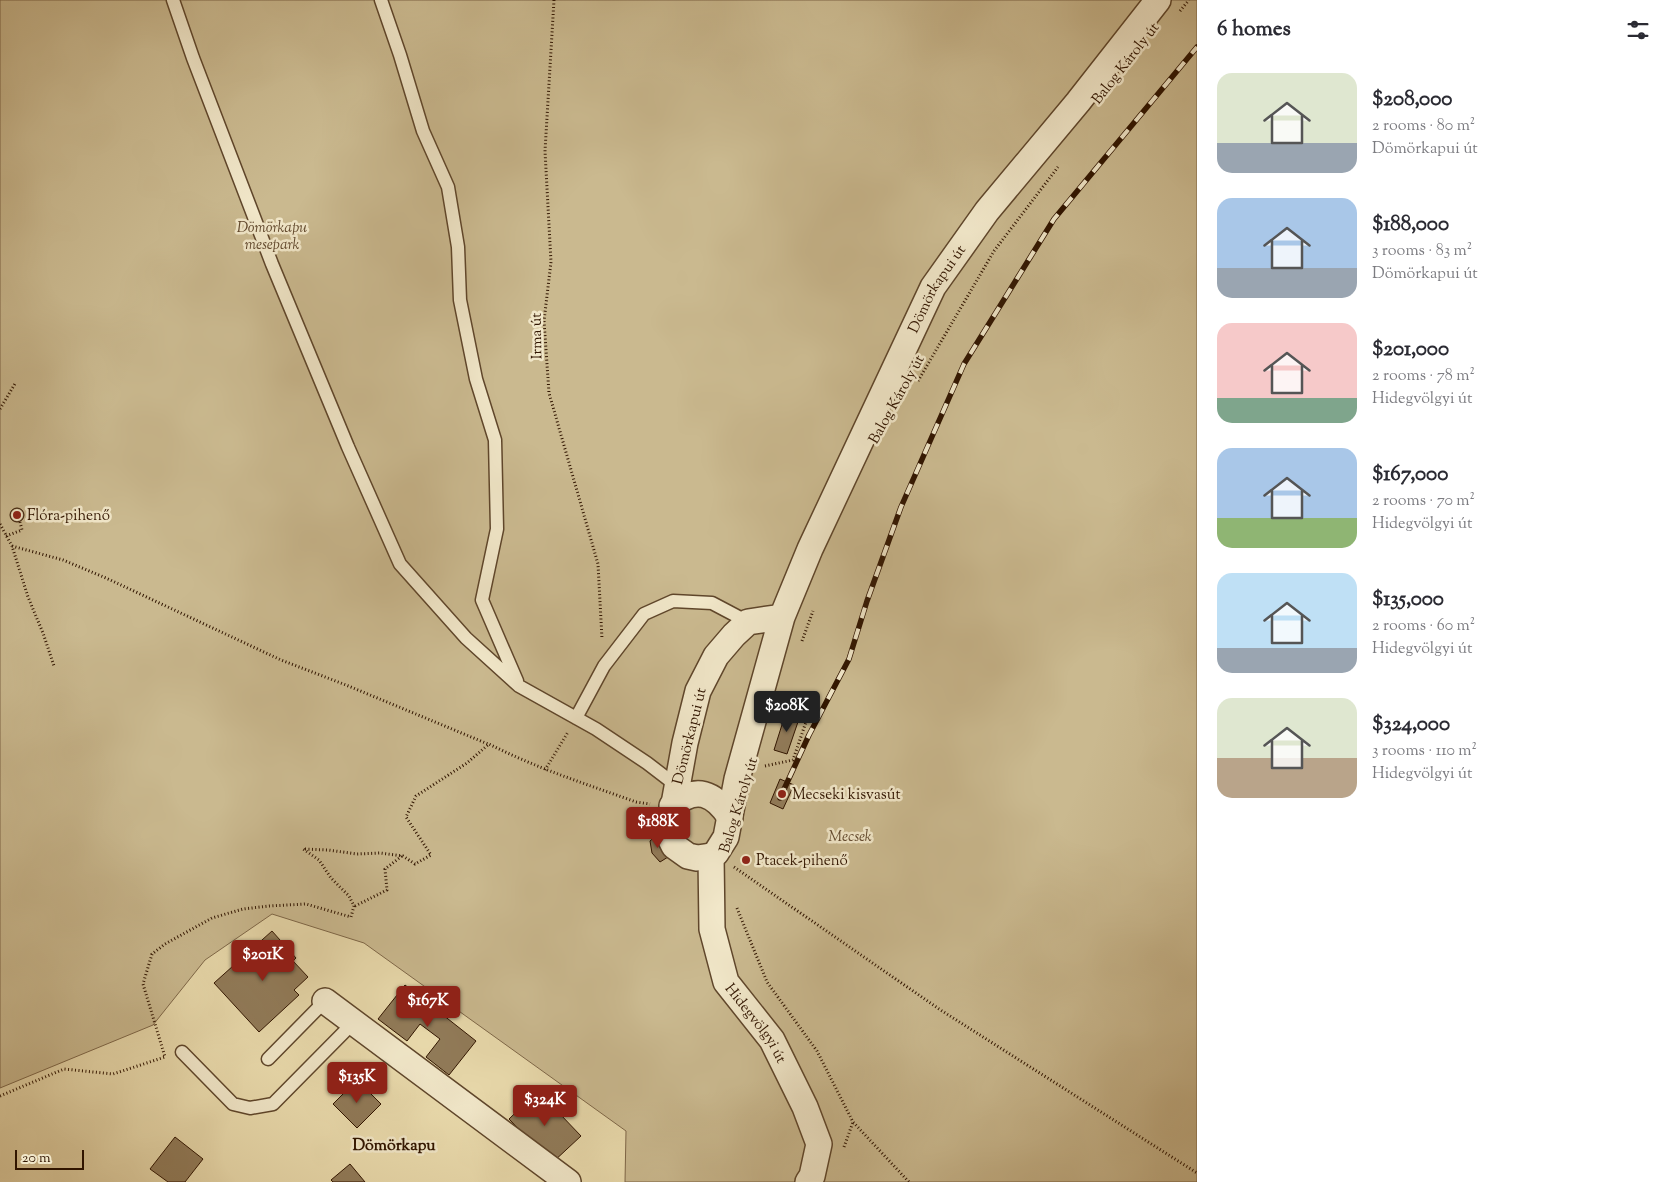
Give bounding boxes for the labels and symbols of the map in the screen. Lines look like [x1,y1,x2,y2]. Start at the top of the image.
street label: Balog Károly út [1087,18,1165,109]
park label: Dömörkapu mesepark [237,218,307,256]
street label: Dömörkapui út [904,241,972,337]
street label: Irma út [527,312,548,360]
street label: Balog Károly út [864,351,930,448]
place label: Flóra-pihenő [27,506,110,527]
marker: Flóra-pihenő [11,509,23,521]
street label: Dömörkapui út [668,686,713,787]
pin: $208K [752,690,822,733]
street label: Balog Károly út [715,755,764,856]
place label: Mecseki kisvasút [792,785,901,806]
marker: Mecseki kisvasút [776,788,788,800]
pin: $188K [623,806,693,849]
park label: Mecsek [828,827,872,848]
place label: Ptacek-pihenő [756,851,848,872]
marker: Ptacek-pihenő [740,854,752,866]
pin: $201K [228,940,298,982]
street label: Hidegvölgyi út [719,980,791,1067]
pin: $167K [393,986,463,1028]
pin: $135K [322,1062,392,1104]
pin: $324K [510,1084,580,1127]
district label: Dömörkapu [352,1135,436,1158]
scale bar [15,1147,84,1170]

